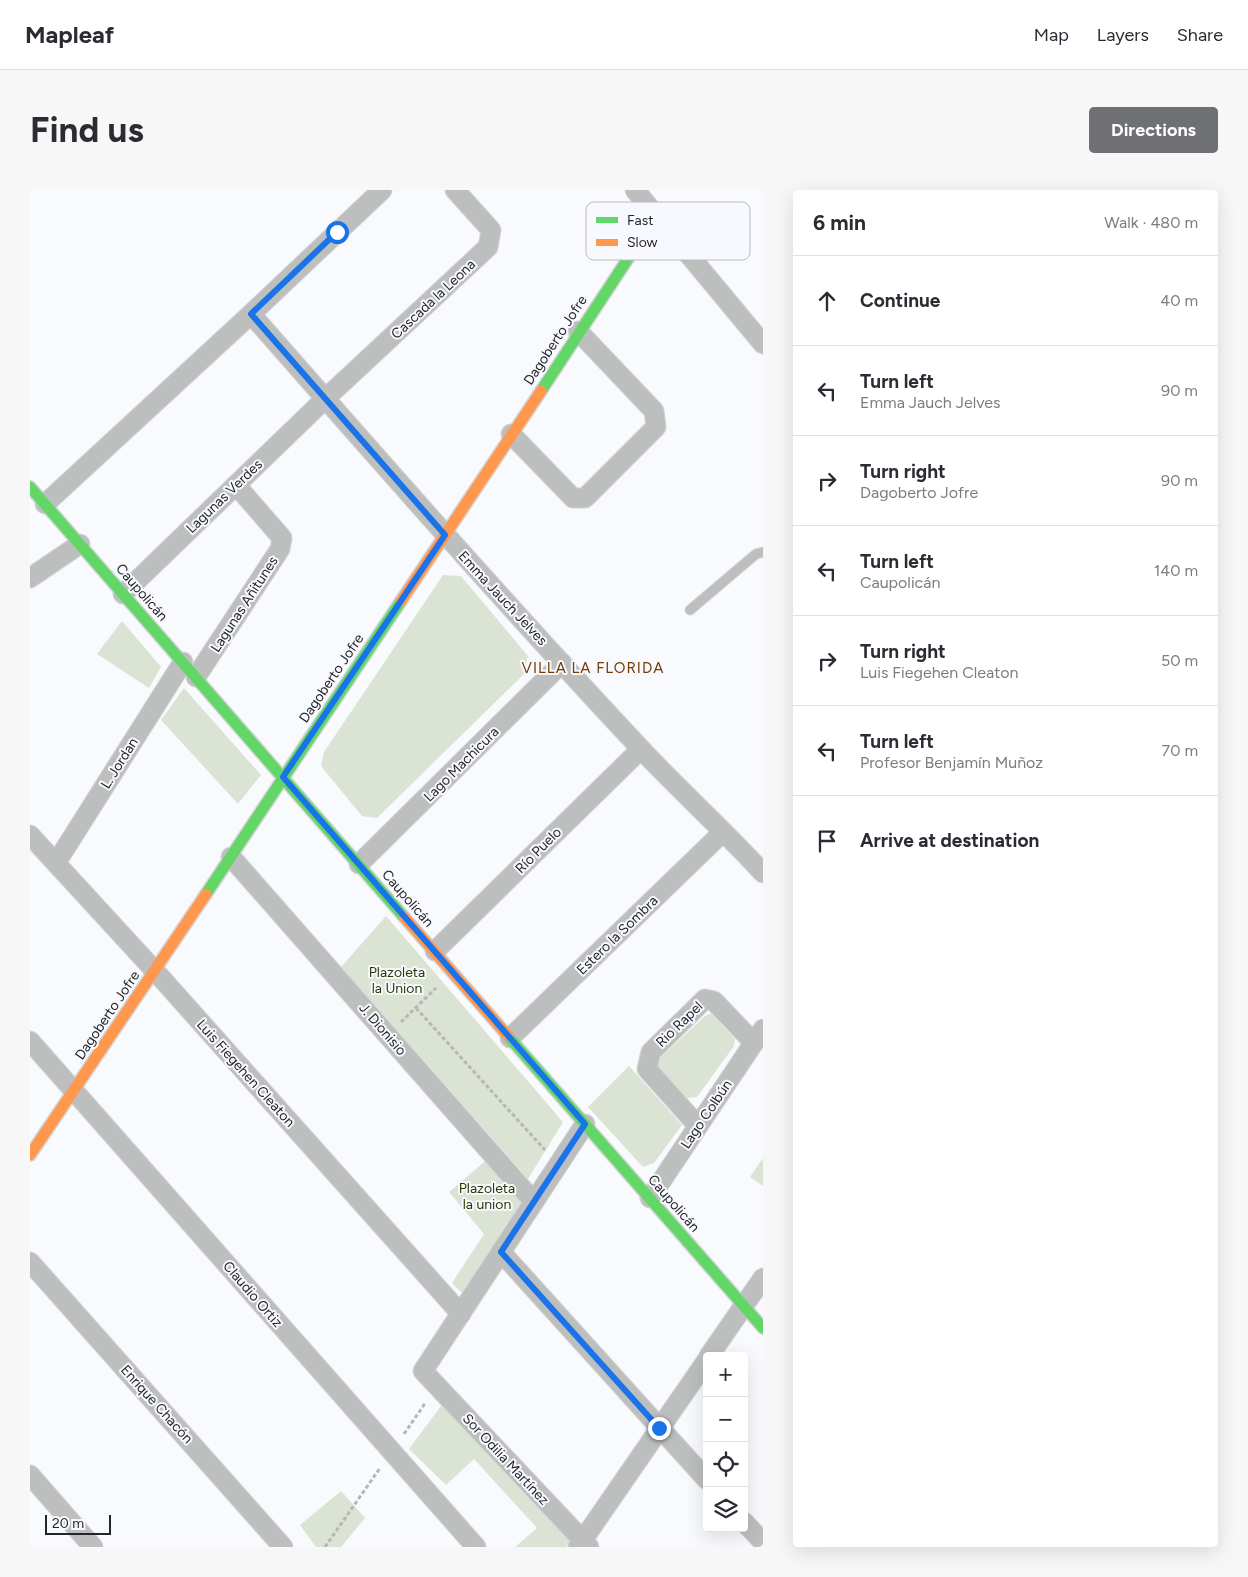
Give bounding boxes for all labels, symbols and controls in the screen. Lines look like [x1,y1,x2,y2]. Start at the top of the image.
text: Mapleaf [25,20,114,49]
text: Map [1034,24,1069,46]
text: Layers [1097,24,1149,46]
text: Share [1177,24,1223,46]
button: Directions [1089,107,1218,153]
text: Find us [30,109,144,151]
legend [586,202,750,260]
text: 6 min [813,210,866,235]
text: Fast [627,212,653,229]
text: Walk · 480 m [1104,213,1198,232]
route start [326,221,349,244]
text: Slow [627,234,658,251]
street label: Cascada la Leona [388,256,479,343]
icon: ahead [813,287,841,315]
text: Continue [860,289,940,312]
text: 40 m [1160,291,1198,310]
street label: Dagoberto Jofre [520,292,591,388]
text: Turn left [860,370,934,393]
icon: left [813,377,841,405]
text: 90 m [1161,381,1198,400]
text: Emma Jauch Jelves [860,393,1001,412]
street label: Lagunas Verdes [183,456,266,537]
text: Turn right [860,460,946,483]
icon: right [813,467,841,495]
text: 90 m [1161,471,1198,490]
text: Dagoberto Jofre [860,483,978,502]
street label: Emma Jauch Jelves [454,548,551,649]
text: Turn left [860,550,934,573]
street label: Lagunas Añitunes [207,553,282,655]
icon: left [813,557,841,585]
street label: Caupolicán [112,560,171,625]
text: 140 m [1154,561,1198,580]
text: Caupolicán [860,573,940,592]
street label: Dagoberto Jofre [295,630,368,726]
text: Turn right [860,640,946,663]
icon: right [813,647,841,675]
text: 50 m [1161,651,1198,670]
district label: VILLA LA FLORIDA [522,659,664,677]
text: Luis Fiegehen Cleaton [860,663,1018,682]
street label: Lago Machicura [420,723,502,805]
text: Turn left [860,730,934,753]
street label: L. Jordan [97,734,142,792]
icon: left [813,737,841,765]
text: 70 m [1162,741,1198,760]
text: Profesor Benjamín Muñoz [860,753,1043,772]
street label: Río Puelo [512,824,565,877]
icon: arrive [813,827,841,855]
text: Arrive at destination [860,829,1039,852]
street label: Caupolicán [378,866,437,931]
street label: Estero la Sombra [573,892,662,978]
park label: Plazoleta la Union [369,964,425,997]
street label: Dagoberto Jofre [71,967,144,1063]
street label: Rio Rapel [652,998,706,1051]
street label: J. Dionisio [355,1000,410,1059]
street label: Luis Fiegehen Cleaton [193,1016,298,1131]
street label: Lago Colbún [677,1076,736,1152]
street label: Caupolicán [644,1171,703,1236]
park label: Plazoleta la union [459,1180,515,1213]
street label: Claudio Ortiz [219,1258,286,1331]
map controls [703,1352,748,1532]
button: + [703,1352,748,1397]
street label: Enrique Chacón [117,1362,196,1447]
button: − [703,1397,748,1442]
street label: Sor Odilia Martínez [459,1410,552,1509]
route end [648,1417,671,1440]
button: locate [703,1442,748,1487]
button: layers [703,1487,748,1532]
scale bar [45,1512,111,1535]
text: 20 m [52,1515,84,1532]

